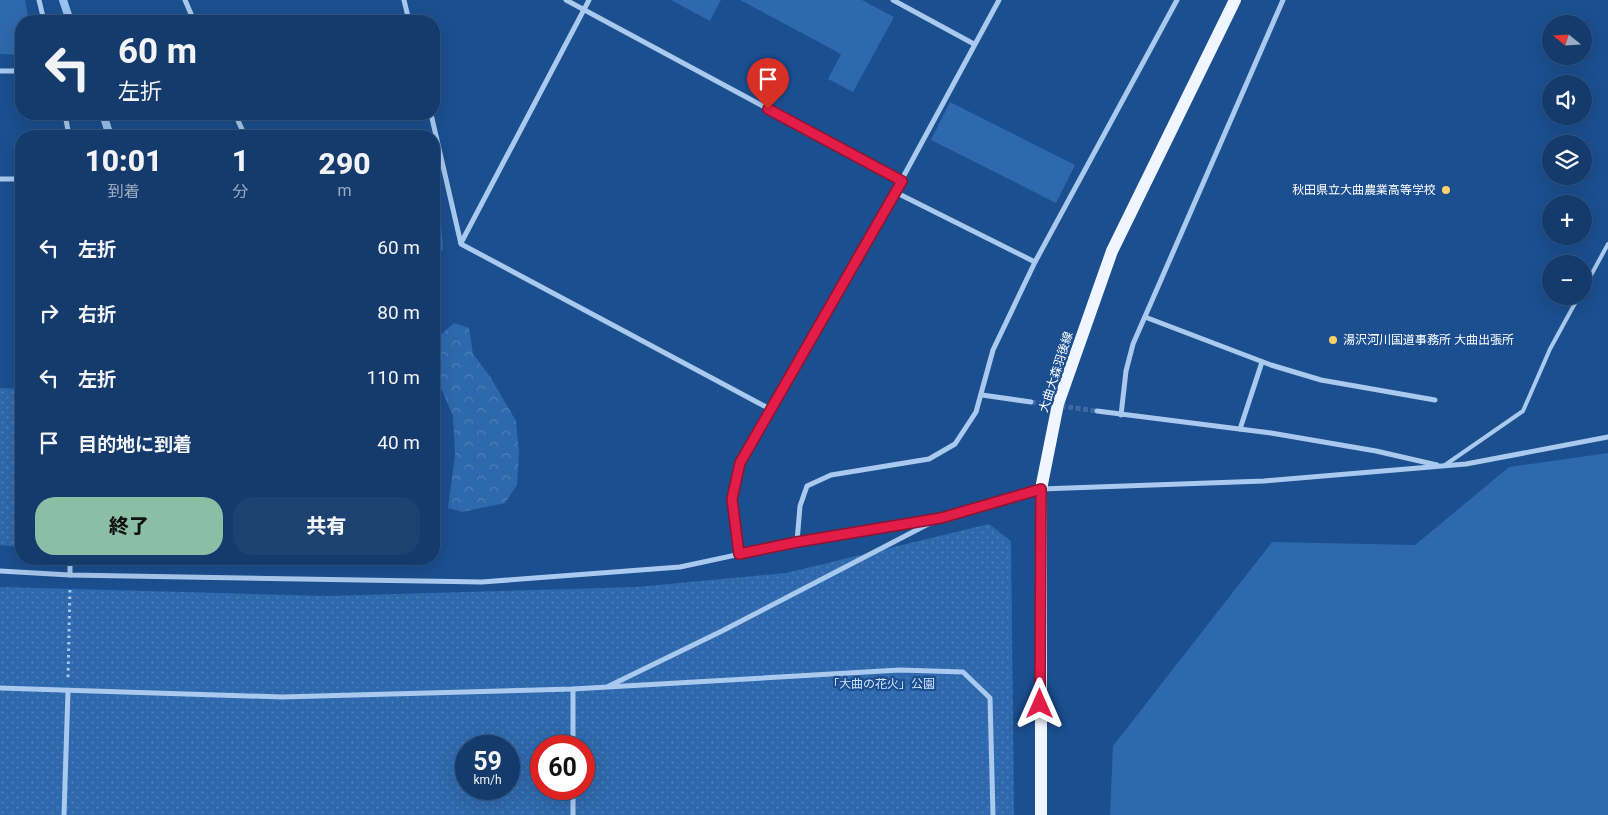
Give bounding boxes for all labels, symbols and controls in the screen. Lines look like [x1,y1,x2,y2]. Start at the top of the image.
north arrow [1542,15,1592,65]
map controls [1542,15,1592,305]
text: 60 m [118,31,197,72]
icon: left [35,35,100,100]
pin [747,58,789,109]
icon: arrive [754,65,782,93]
button: sound [1542,75,1592,125]
text: 左折 [118,79,162,104]
button: layers [1542,135,1592,185]
text: 10:01 [84,143,162,178]
text: 1 [232,143,249,178]
text: 290 [319,146,371,181]
text: m [338,181,352,200]
text: 到着 [107,182,139,201]
text: 分 [232,182,249,201]
place label: 秋田県立大曲農業高等学校 [1292,183,1436,197]
marker: 秋田県立大曲農業高等学校 [1440,184,1452,196]
button: + [1542,195,1592,245]
icon: left [35,234,63,262]
text: 60 m [377,236,420,259]
text: 左折 [78,238,116,261]
button: − [1542,255,1592,305]
icon: right [35,299,63,327]
text: 80 m [377,301,420,324]
text: 右折 [78,303,116,326]
street label: 大曲大森羽後線 [1036,330,1076,414]
place label: 湯沢河川国道事務所 大曲出張所 [1343,333,1514,347]
marker: 湯沢河川国道事務所 大曲出張所 [1327,334,1339,346]
icon: left [35,364,63,392]
text: 110 m [367,366,420,389]
text: 左折 [78,368,116,391]
icon: arrive [35,429,63,457]
text: 40 m [377,431,420,454]
text: 目的地に到着 [78,433,192,456]
button: 終了 [35,497,223,555]
button: 共有 [233,497,420,555]
park label: 「大曲の花火」公園 [827,677,935,691]
position arrow [1013,677,1065,729]
speed limit sign: 60 [530,735,595,800]
text: 59 [473,747,502,776]
text: km/h [473,773,502,787]

